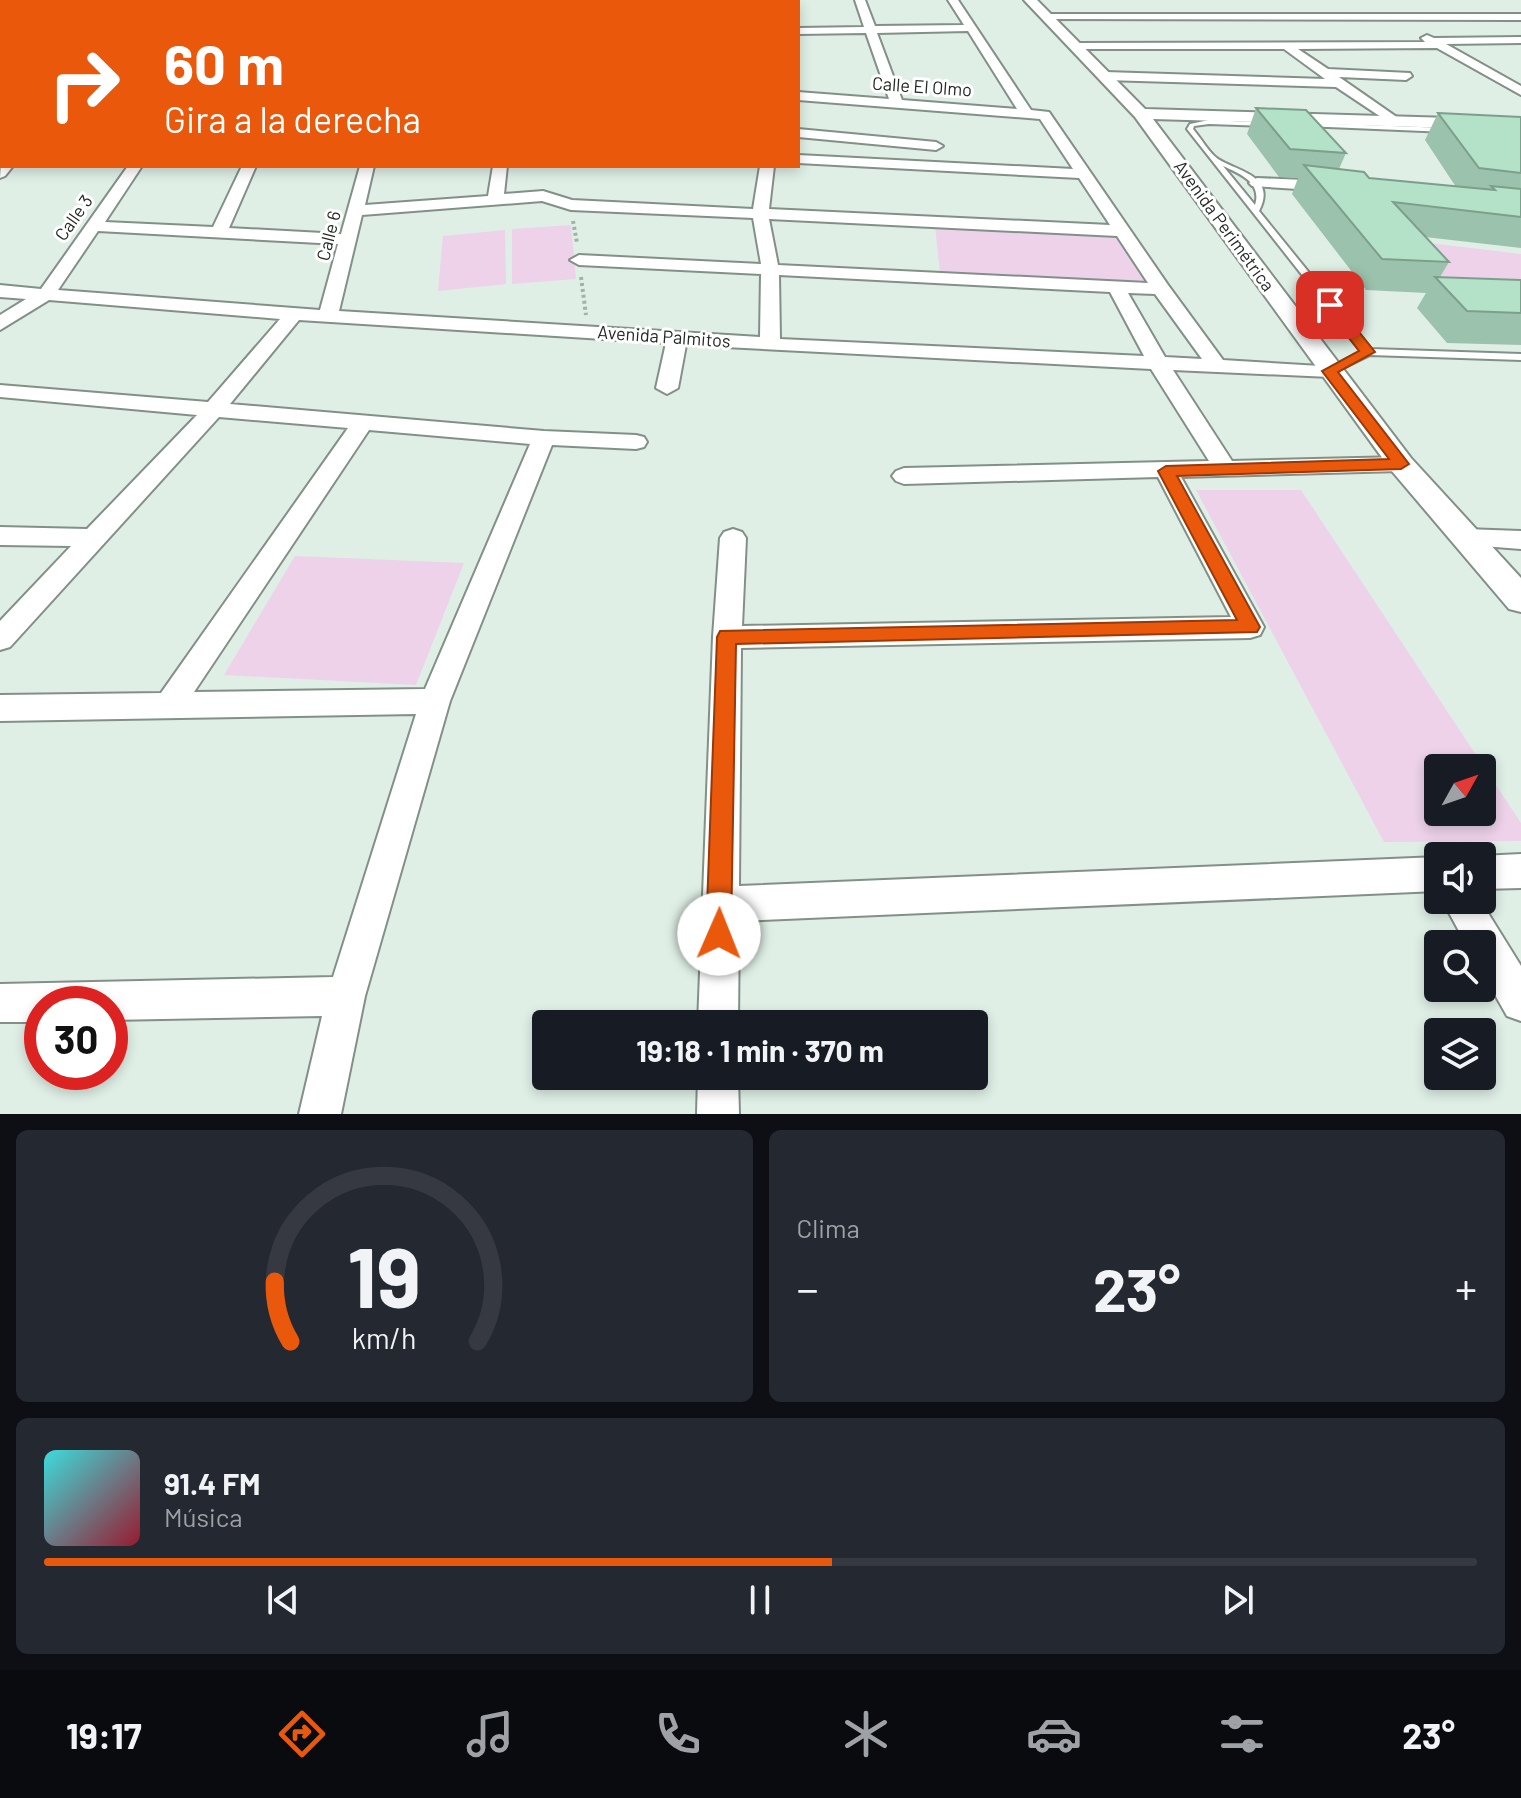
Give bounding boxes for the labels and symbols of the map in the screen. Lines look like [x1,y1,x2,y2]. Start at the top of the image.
street label: Calle El Olmo [871,72,973,100]
street label: Avenida Perimétrica [1170,156,1280,295]
street label: Calle 3 [50,190,97,245]
street label: Calle 6 [311,208,345,263]
pin [1296,271,1364,339]
street label: Avenida Palmitos [597,320,731,352]
north arrow [1424,754,1496,826]
position arrow [677,892,761,976]
speed limit sign: 30 [24,986,128,1090]

